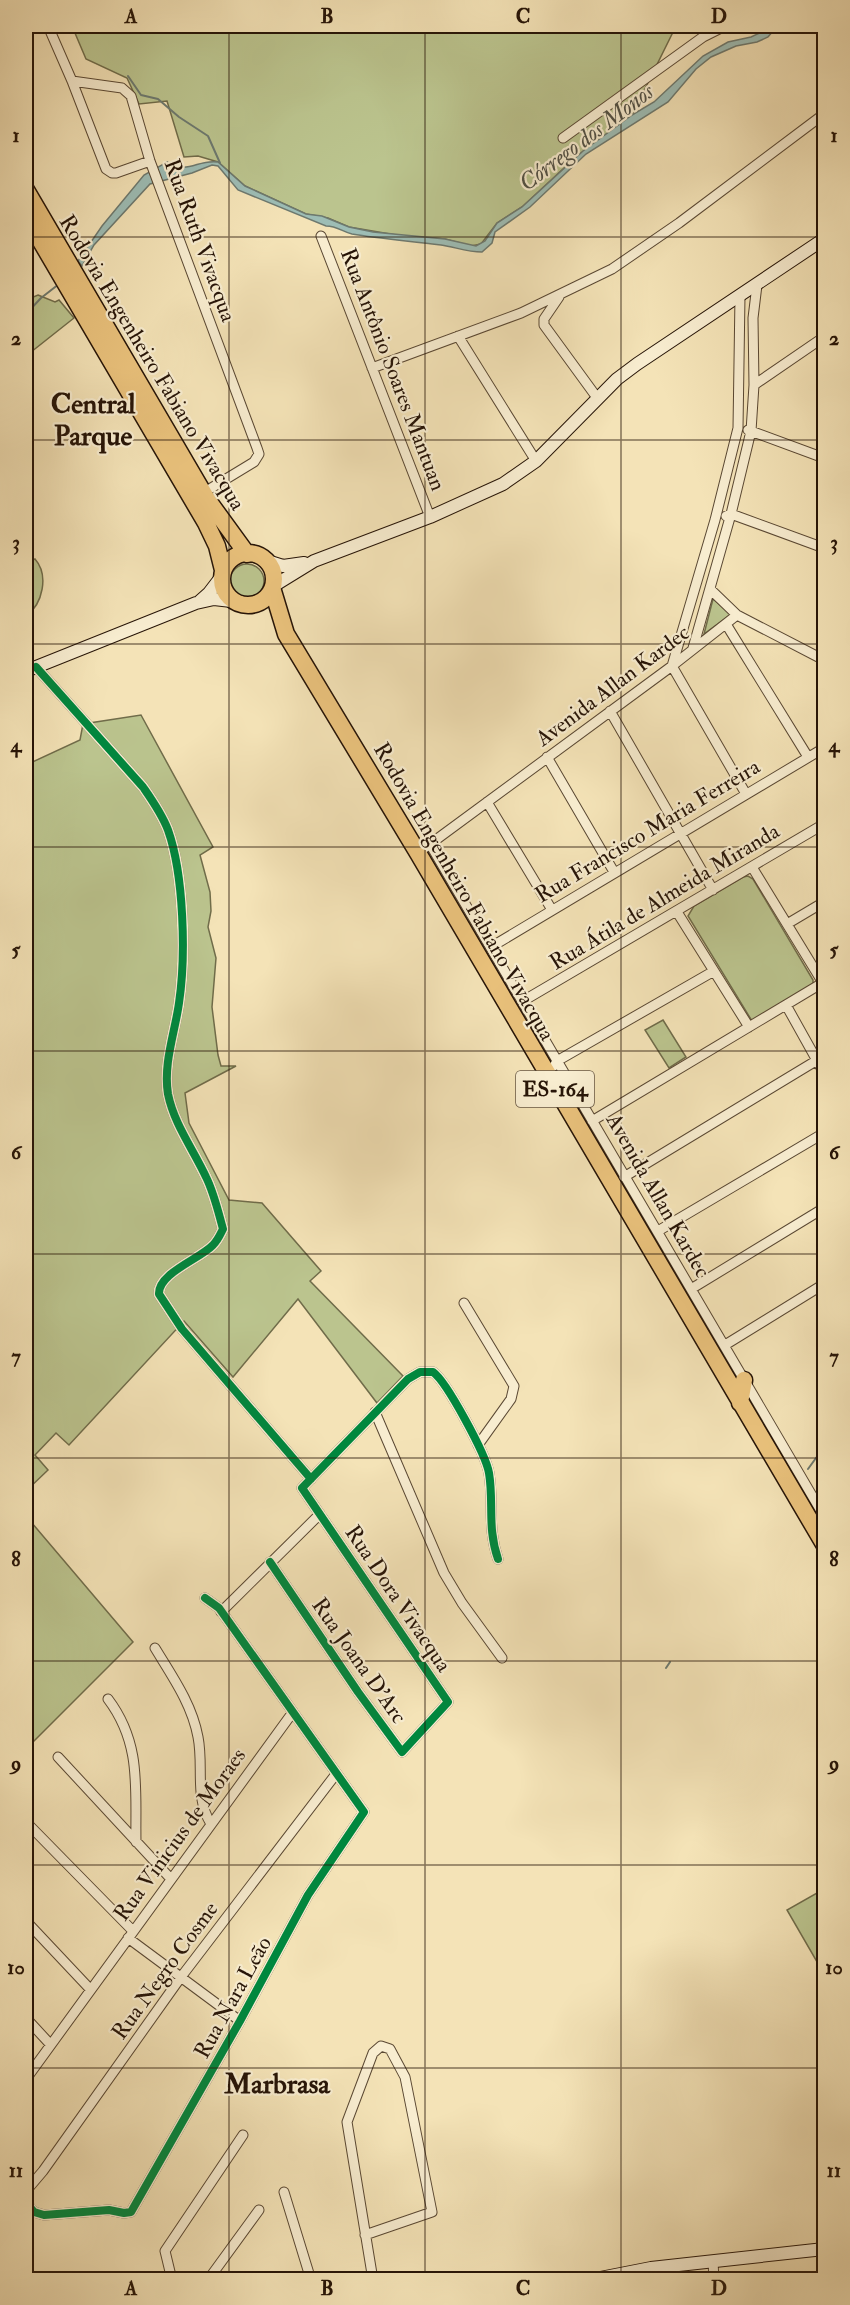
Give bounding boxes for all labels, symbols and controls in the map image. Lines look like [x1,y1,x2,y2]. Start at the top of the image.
text: A [124,4,138,29]
text: B [320,4,334,29]
text: C [516,4,530,29]
text: D [711,4,727,29]
water label: Córrego dos Monos [513,76,660,198]
text: 1 [12,123,20,148]
text: 1 [830,123,838,148]
street label: Rua Ruth Vivacqua [158,155,243,326]
street label: Rodovia Engenheiro Fabiano Vivacqua [53,210,252,516]
street label: Rua Antônio Soares Mantuan [334,244,452,495]
text: 2 [11,326,21,351]
text: 2 [829,326,839,351]
district label: Central Parque [51,387,136,454]
text: 3 [12,530,20,555]
text: 3 [830,530,838,555]
street label: Avenida Allan Kardec [529,619,695,753]
text: 4 [10,733,23,758]
text: 4 [828,733,841,758]
street label: Rodovia Engenheiro Fabiano Vivacqua [367,737,562,1046]
street label: Rua Francisco Maria Ferreira [530,752,766,909]
street label: Rua Átila de Almeida Miranda [545,817,785,977]
text: 5 [12,937,22,962]
text: 5 [830,937,840,962]
road number: ES-164 [516,1071,594,1107]
street label: Avenida Allan Kardec [599,1107,717,1283]
text: 6 [11,1140,23,1165]
text: 6 [829,1140,841,1165]
text: 7 [11,1344,21,1369]
text: 7 [829,1344,839,1369]
street label: Rua Dora Vivacqua [339,1520,458,1678]
text: 8 [11,1547,21,1572]
text: 8 [829,1547,839,1572]
street label: Rua Joana D'Arc [305,1592,413,1729]
street label: Rua Vinicius de Moraes [108,1743,252,1927]
text: 9 [9,1751,21,1776]
text: 9 [827,1751,839,1776]
street label: Rua Negro Cosme [105,1896,224,2045]
street label: Rua Nara Leão [188,1931,278,2064]
text: 10 [7,1955,25,1980]
text: 10 [825,1955,843,1980]
district label: Marbrasa [223,2067,331,2102]
text: 11 [9,2158,23,2183]
text: 11 [827,2158,841,2183]
text: A [124,2276,138,2301]
text: B [320,2276,334,2301]
text: C [516,2276,530,2301]
text: D [711,2276,727,2301]

